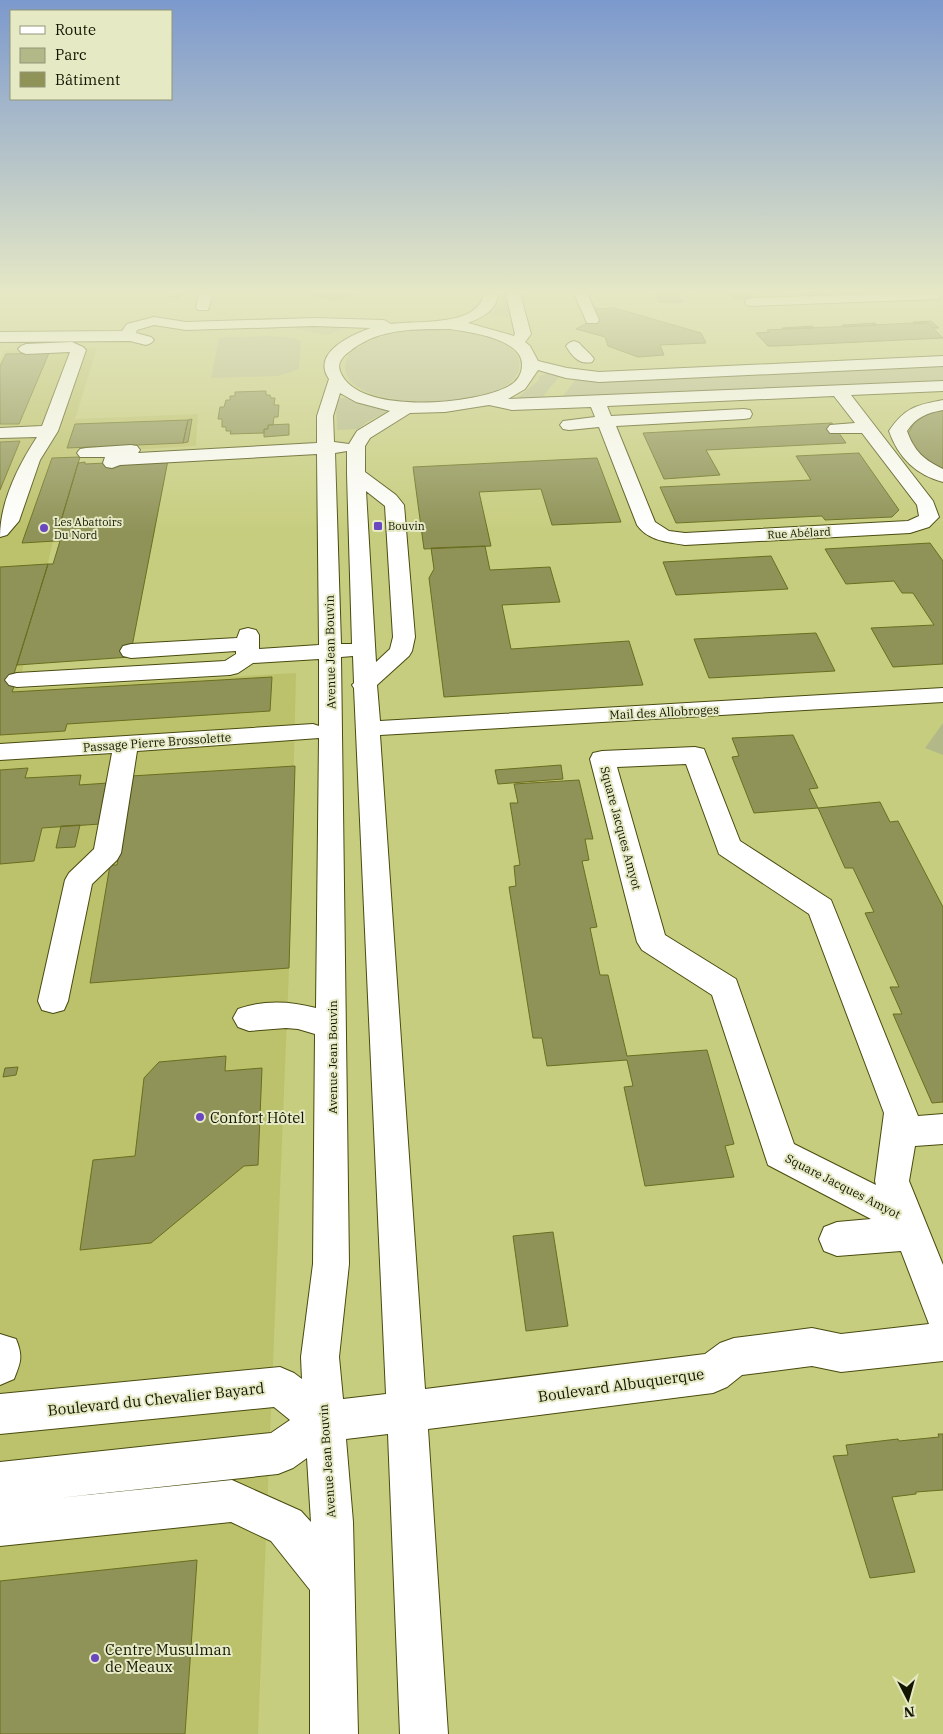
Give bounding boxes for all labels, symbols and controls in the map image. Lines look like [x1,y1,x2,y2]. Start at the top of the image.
legend [10,10,172,100]
text: Route [55,20,96,39]
text: Parc [55,45,87,64]
text: Bâtiment [55,70,120,89]
place label: Les Abattoirs Du Nord [54,515,122,542]
place label: Bouvin [388,519,425,533]
marker: Bouvin [372,520,384,532]
marker: Les Abattoirs Du Nord [38,522,50,534]
street label: Rue Abélard [767,524,831,542]
street label: Avenue Jean Bouvin [322,595,338,709]
street label: Mail des Allobroges [609,702,719,722]
street label: Passage Pierre Brossolette [82,729,232,755]
street label: Square Jacques Amyot [597,765,645,891]
street label: Avenue Jean Bouvin [325,1000,340,1114]
place label: Confort Hôtel [210,1108,305,1127]
marker: Confort Hôtel [194,1111,206,1123]
street label: Square Jacques Amyot [783,1150,903,1222]
street label: Boulevard Albuquerque [537,1364,705,1406]
street label: Boulevard du Chevalier Bayard [47,1378,265,1420]
street label: Avenue Jean Bouvin [316,1403,338,1518]
place label: Centre Musulman de Meaux [105,1640,232,1676]
marker: Centre Musulman de Meaux [89,1652,101,1664]
north arrow [883,1674,933,1724]
text: N [903,1702,916,1721]

